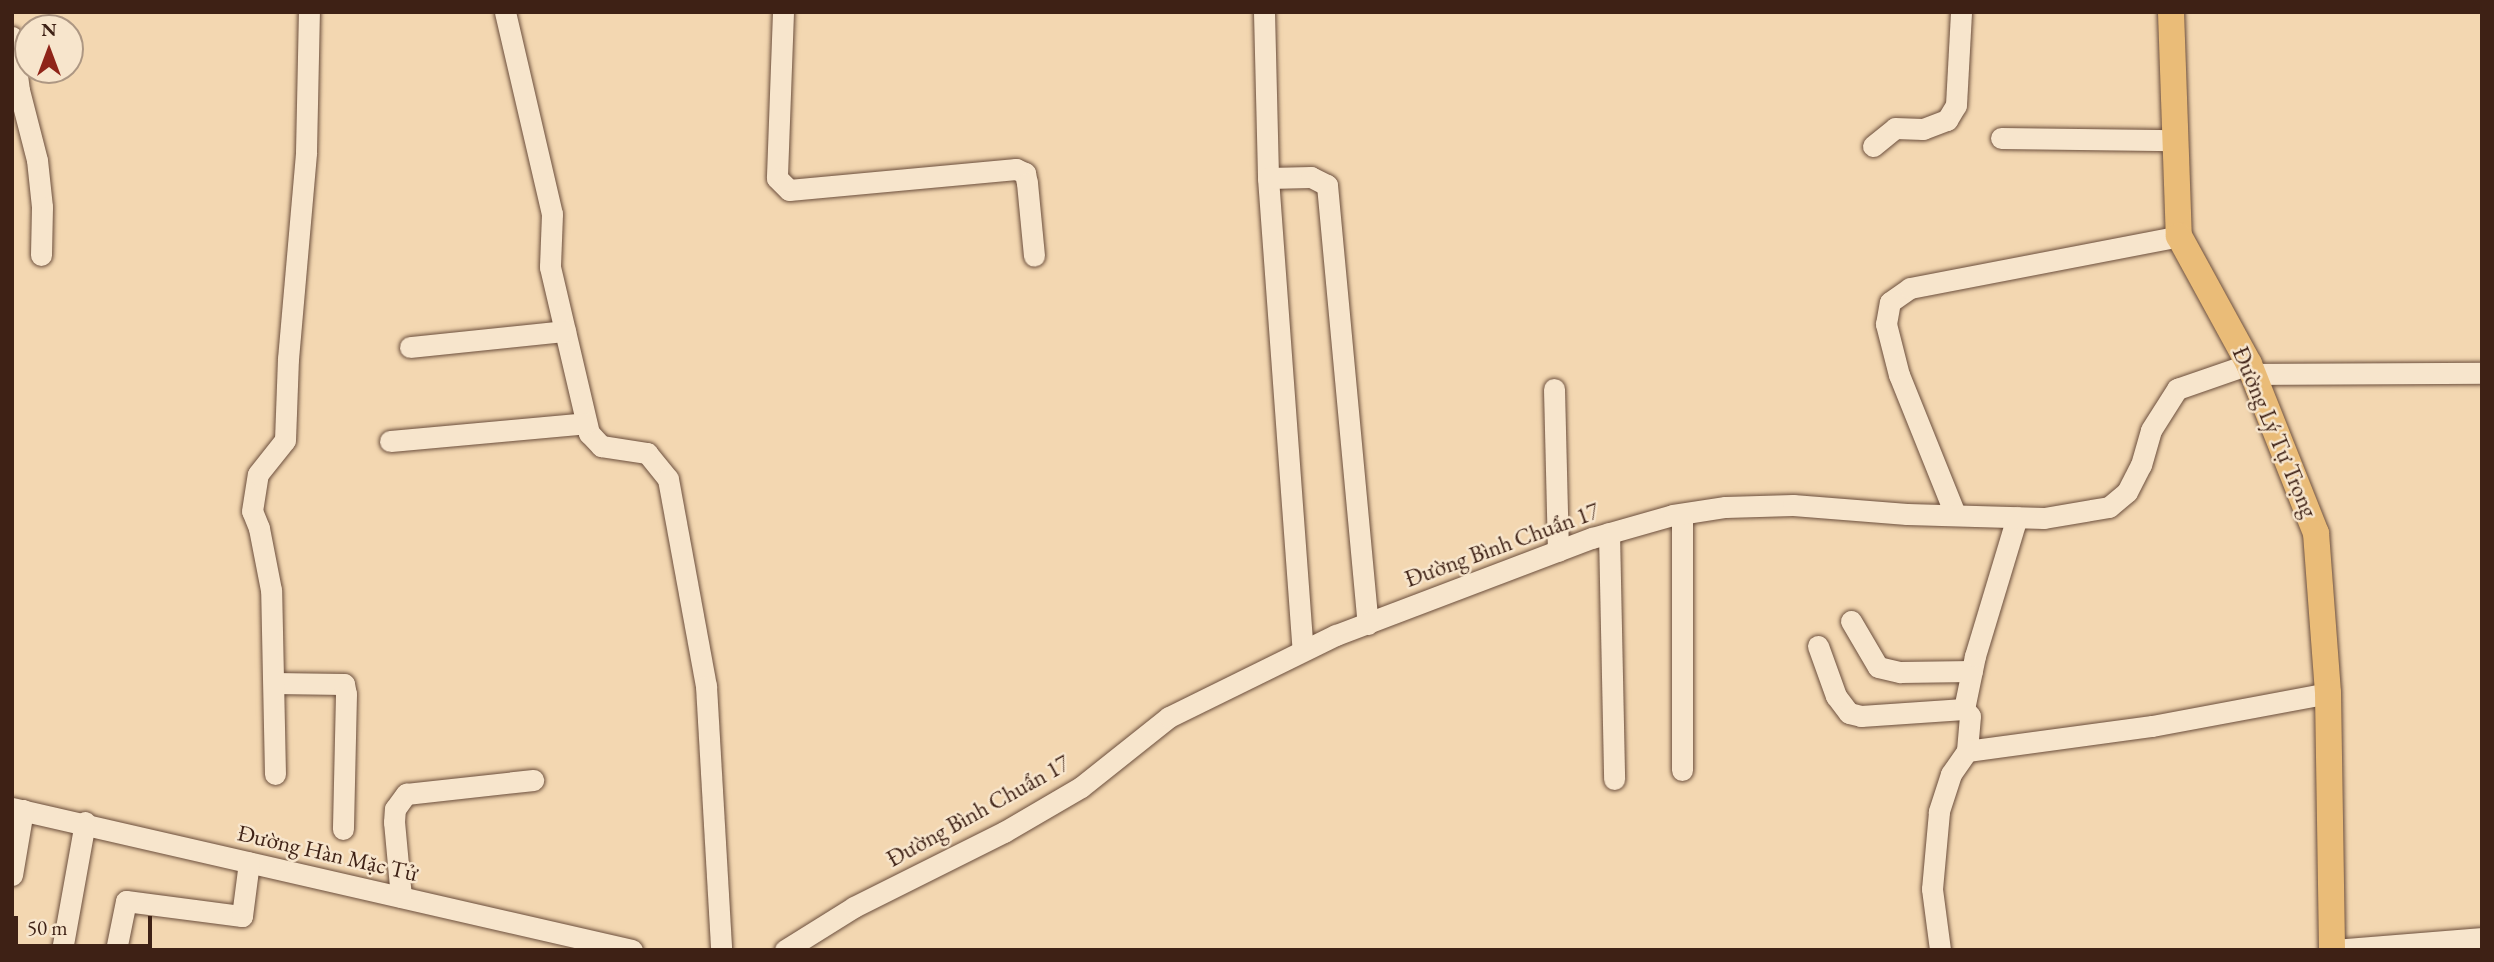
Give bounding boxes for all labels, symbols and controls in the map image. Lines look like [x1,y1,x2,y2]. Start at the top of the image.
north arrow [14,14,84,84]
text: N [41,17,57,42]
street label: Đường Lý Tự Trọng [2227,342,2323,522]
street label: Đường Bình Chuẩn 17 [1401,497,1603,593]
street label: Đường Bình Chuẩn 17 [882,749,1074,873]
street label: Đường Hàn Mặc Tử [235,819,421,887]
scale bar [18,902,156,946]
text: 50 m [27,914,68,941]

